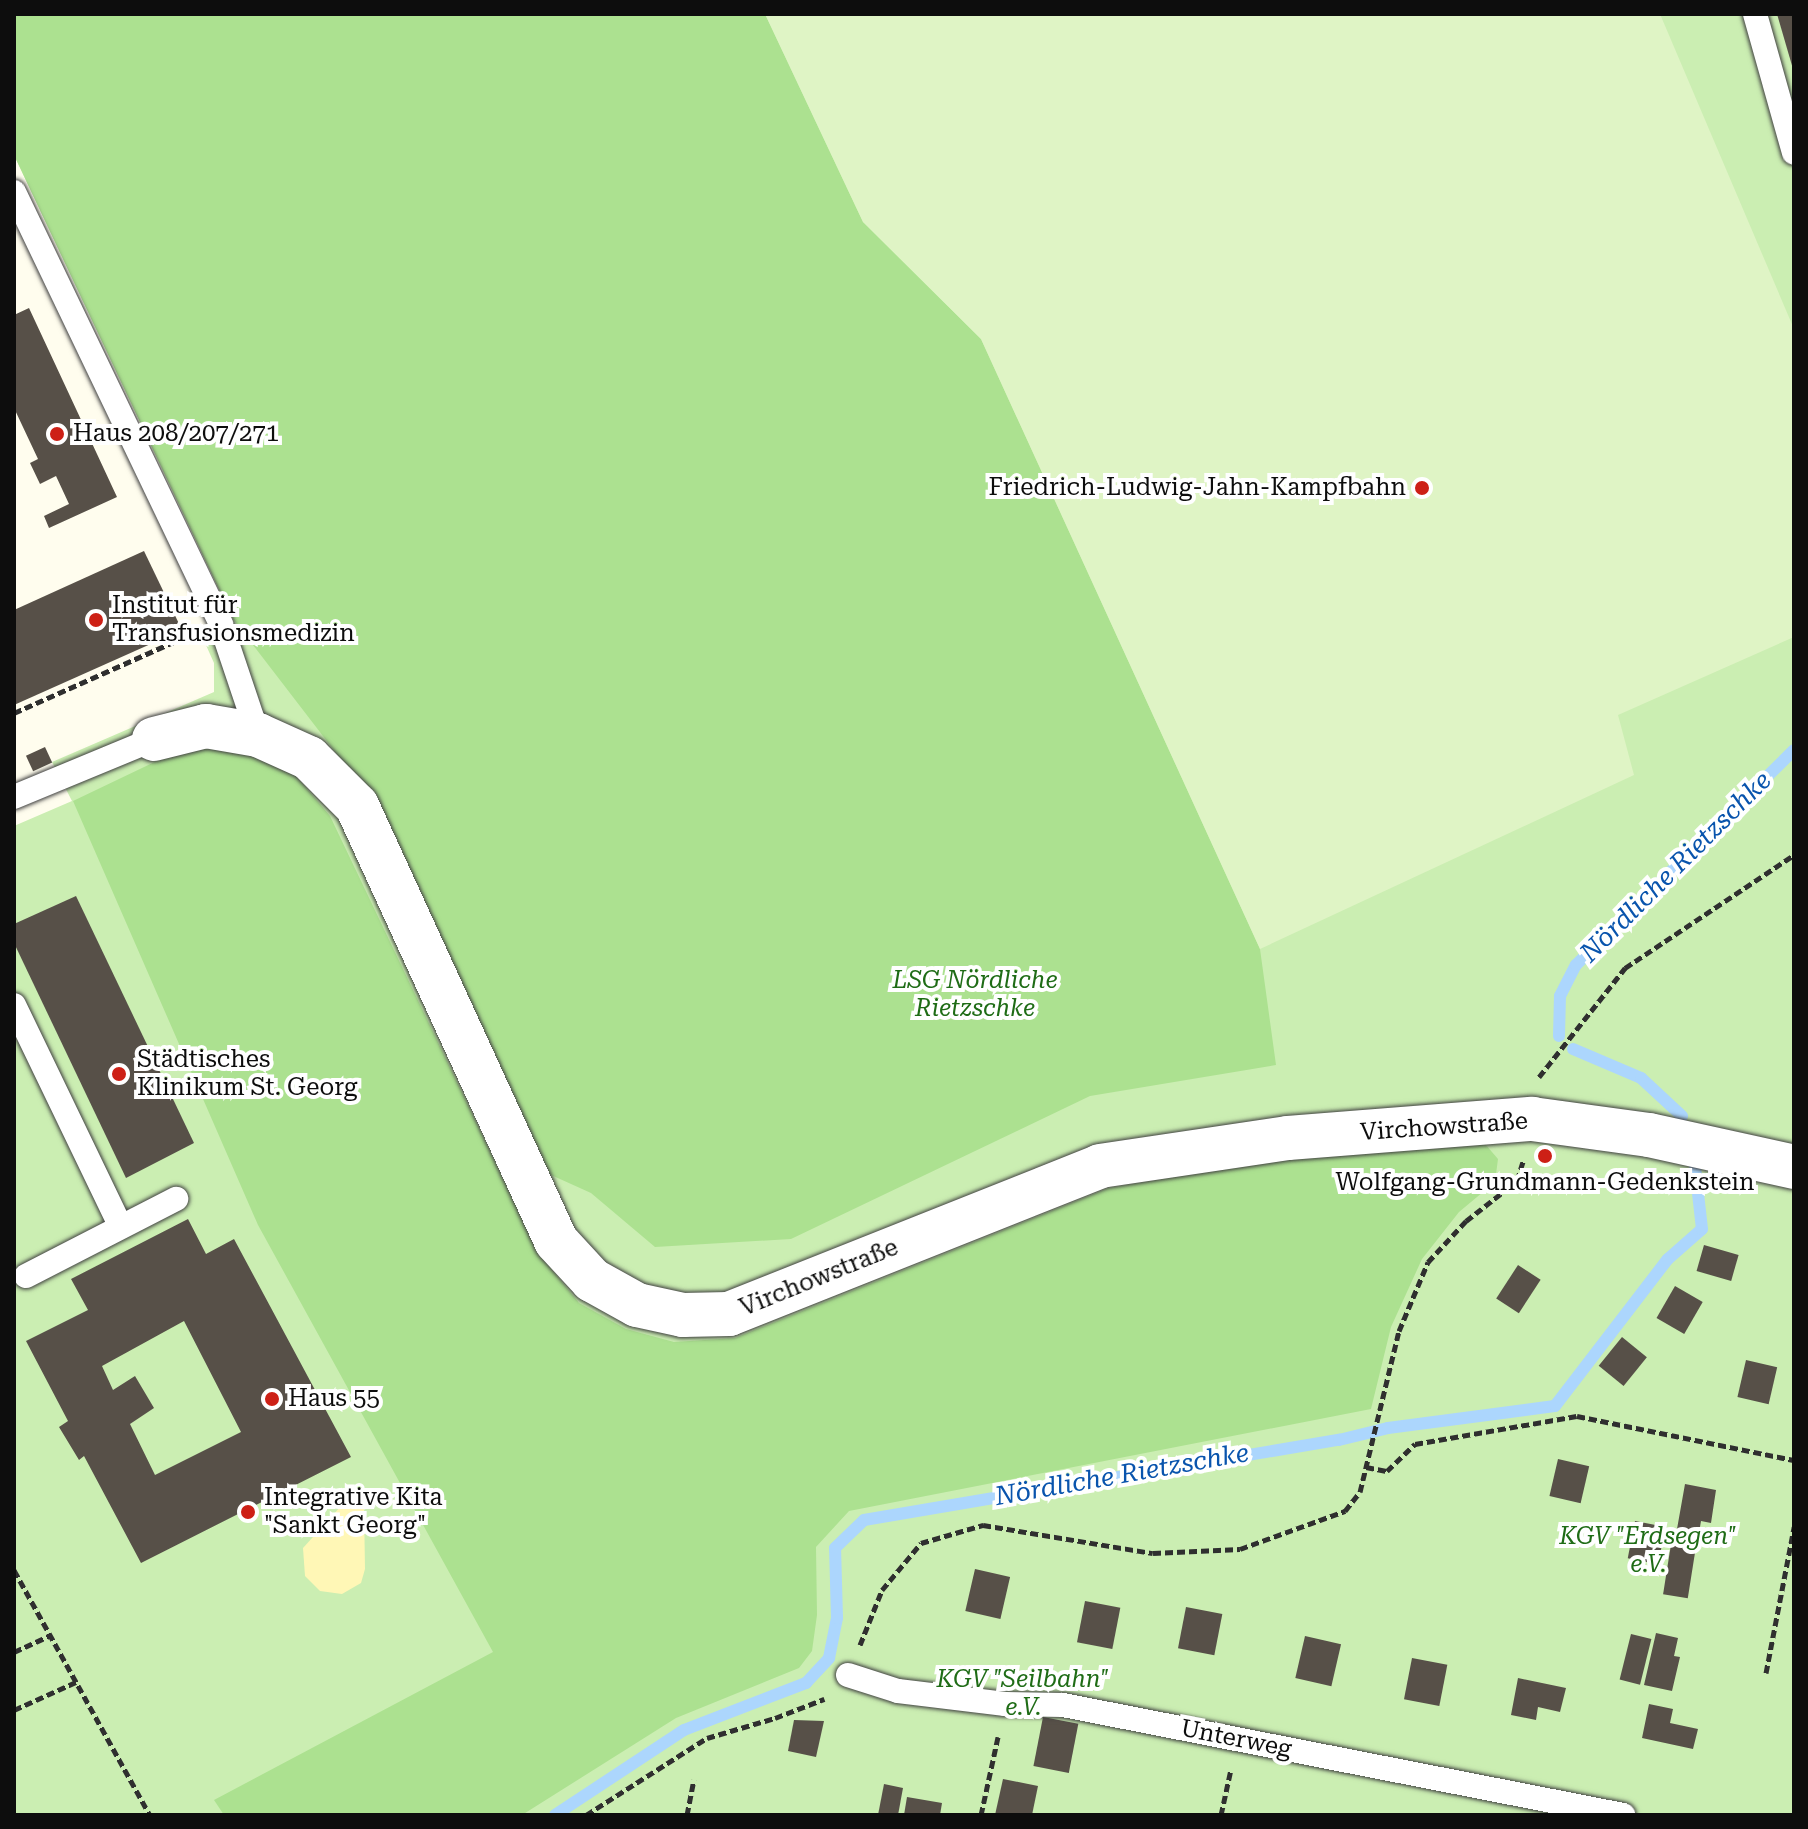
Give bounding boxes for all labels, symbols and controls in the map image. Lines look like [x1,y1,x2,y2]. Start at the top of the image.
place label: Haus 208/207/271 [73,420,279,448]
marker: Haus 208/207/271 [48,425,66,443]
place label: Friedrich-Ludwig-Jahn-Kampfbahn [989,474,1406,502]
marker: Friedrich-Ludwig-Jahn-Kampfbahn [1413,479,1431,497]
place label: Institut für Transfusionsmedizin [112,592,355,648]
marker: Institut für Transfusionsmedizin [87,611,105,629]
water label: Nördliche Rietzschke [1574,765,1778,969]
park label: LSG Nördliche Rietzschke [892,967,1058,1023]
place label: Städtisches Klinikum St. Georg [137,1046,357,1102]
marker: Städtisches Klinikum St. Georg [108,1063,130,1085]
street label: Virchowstraße [1359,1107,1529,1147]
marker: Wolfgang-Grundmann-Gedenkstein [1536,1147,1554,1165]
place label: Wolfgang-Grundmann-Gedenkstein [1336,1169,1754,1197]
street label: Virchowstraße [736,1233,902,1323]
place label: Haus 55 [288,1385,380,1413]
marker: Haus 55 [263,1390,281,1408]
water label: Nördliche Rietzschke [993,1437,1251,1513]
place label: Integrative Kita "Sankt Georg" [264,1484,443,1540]
marker: Integrative Kita "Sankt Georg" [239,1503,257,1521]
park label: KGV "Erdsegen" e.V. [1559,1523,1737,1579]
park label: KGV "Seilbahn" e.V. [937,1666,1109,1722]
street label: Unterweg [1178,1714,1294,1764]

